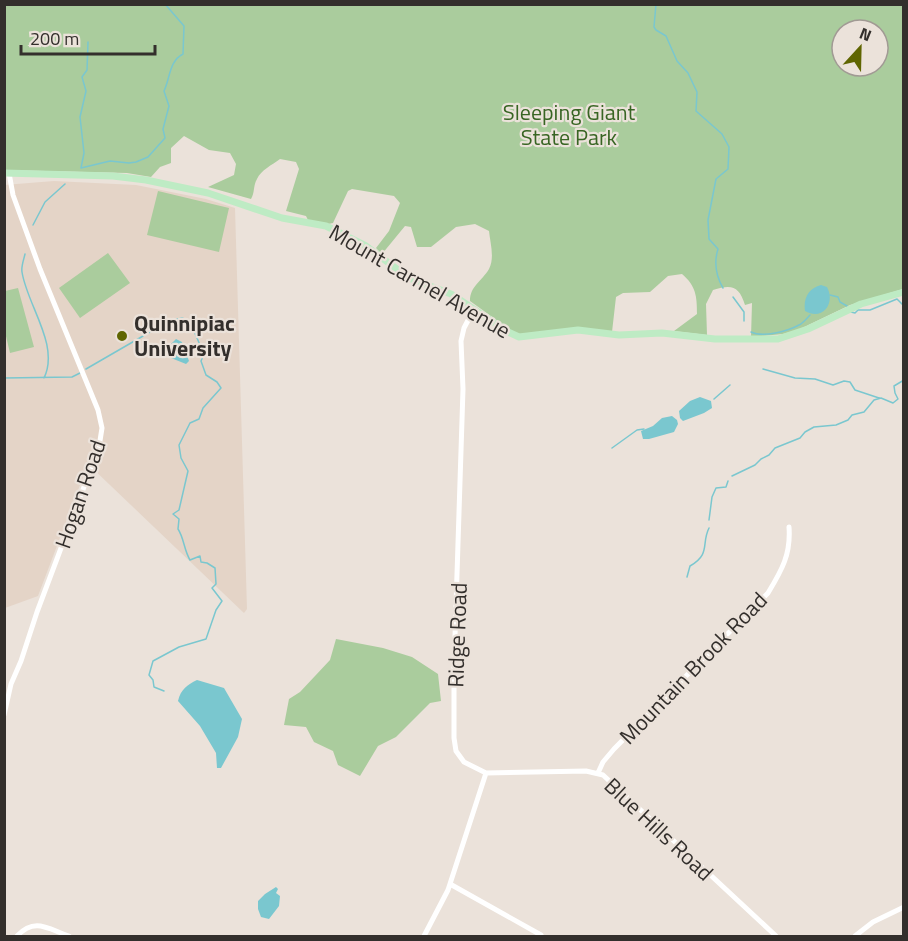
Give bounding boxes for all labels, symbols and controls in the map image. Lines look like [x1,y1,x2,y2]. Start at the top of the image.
scale bar [21,18,154,56]
north arrow [830,18,890,78]
text: N [856,21,875,47]
text: 200 m [30,25,79,52]
park label: Sleeping Giant State Park [503,95,636,154]
street label: Mount Carmel Avenue [323,215,517,347]
place label: Quinnipiac University [134,306,235,365]
marker: Quinnipiac University [115,329,129,343]
street label: Hogan Road [46,435,114,553]
street label: Ridge Road [438,582,476,688]
street label: Mountain Brook Road [611,584,775,752]
street label: Blue Hills Road [597,769,721,889]

